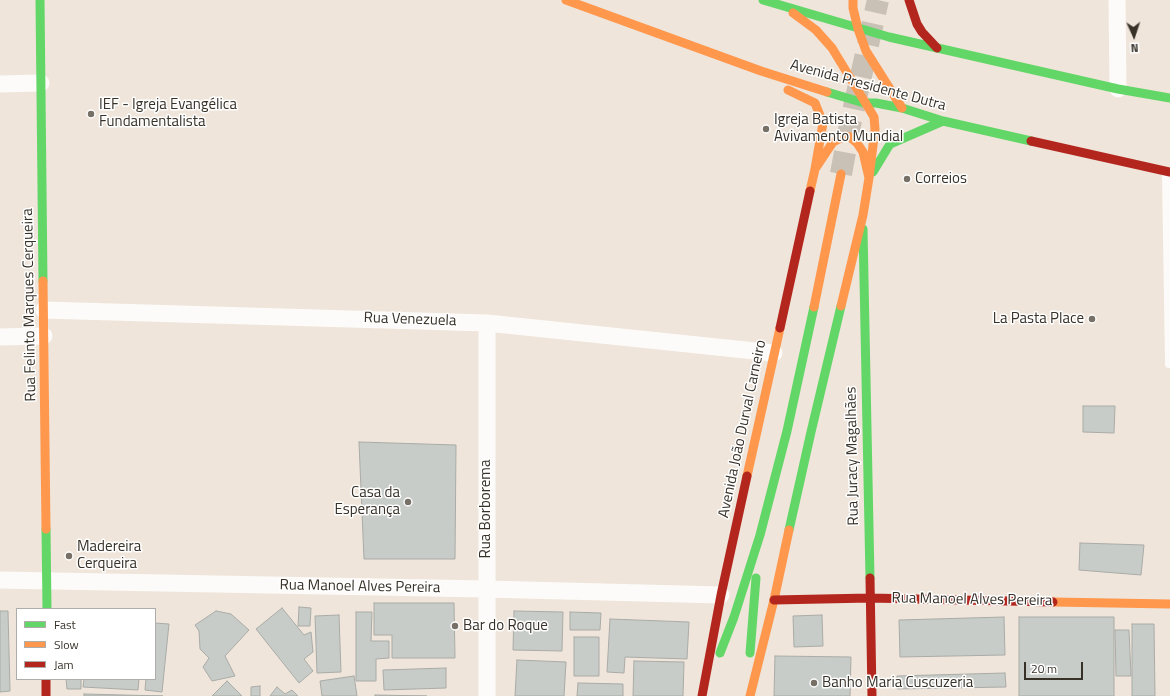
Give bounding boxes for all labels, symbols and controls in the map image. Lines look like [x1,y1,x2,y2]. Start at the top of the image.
north arrow [1114,16,1154,56]
text: N [1130,40,1139,56]
street label: Avenida Presidente Dutra [788,57,948,115]
place label: IEF - Igreja Evangélica Fundamentalista [99,96,237,131]
marker: IEF - Igreja Evangélica Fundamentalista [86,109,96,119]
place label: Igreja Batista Avivamento Mundial [774,111,903,146]
marker: Igreja Batista Avivamento Mundial [761,124,771,134]
place label: Correios [915,170,967,188]
marker: Correios [902,174,912,184]
street label: Rua Felinto Marques Cerqueira [19,208,41,402]
street label: Rua Venezuela [363,309,457,331]
place label: La Pasta Place [993,310,1084,328]
marker: La Pasta Place [1087,314,1097,324]
street label: Avenida João Durval Carneiro [715,338,771,520]
street label: Rua Juracy Magalhães [843,386,863,526]
street label: Rua Borborema [477,460,495,558]
place label: Casa da Esperança [334,484,400,519]
marker: Casa da Esperança [403,497,413,507]
place label: Madereira Cerqueira [77,538,141,573]
marker: Madereira Cerqueira [64,551,74,561]
street label: Rua Manoel Alves Pereira [279,577,441,597]
street label: Rua Manoel Alves Pereira [891,590,1053,610]
legend [16,608,156,680]
text: Fast [54,615,76,634]
place label: Bar do Roque [463,617,548,635]
marker: Bar do Roque [450,621,460,631]
text: Slow [54,635,79,654]
scale bar [1026,654,1085,680]
text: Jam [54,655,74,674]
text: 20 m [1031,659,1057,678]
place label: Banho Maria Cuscuzeria [822,674,973,692]
marker: Banho Maria Cuscuzeria [809,678,819,688]

